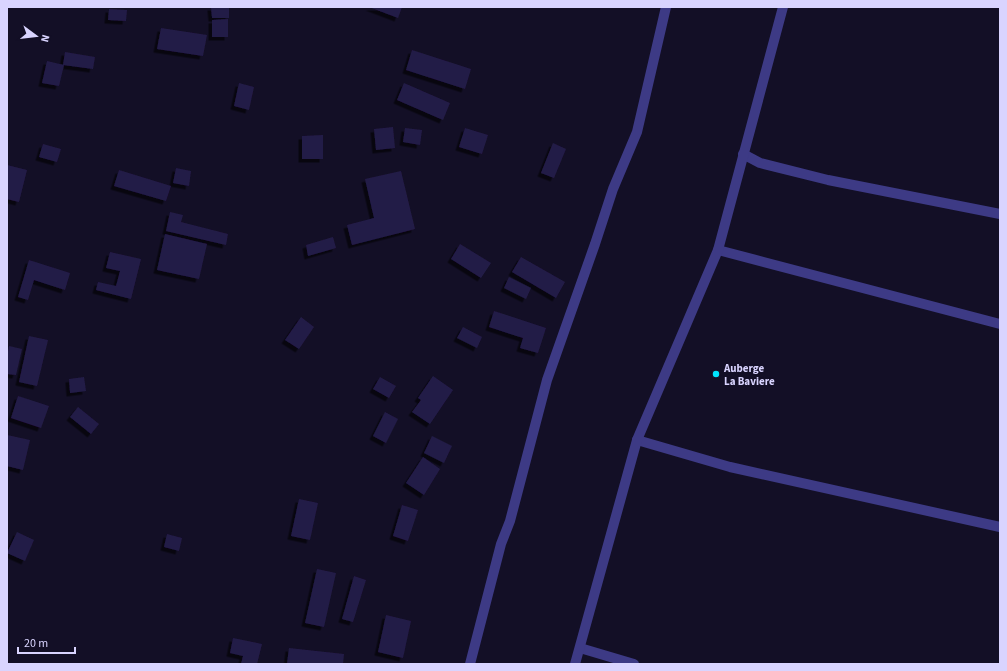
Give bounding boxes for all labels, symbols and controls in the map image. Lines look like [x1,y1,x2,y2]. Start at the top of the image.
north arrow [16,16,56,56]
text: N [37,33,53,44]
place label: Auberge La Baviere [723,361,775,389]
marker: Auberge La Baviere [711,369,721,379]
scale bar [18,629,75,655]
text: 20 m [24,635,48,652]

